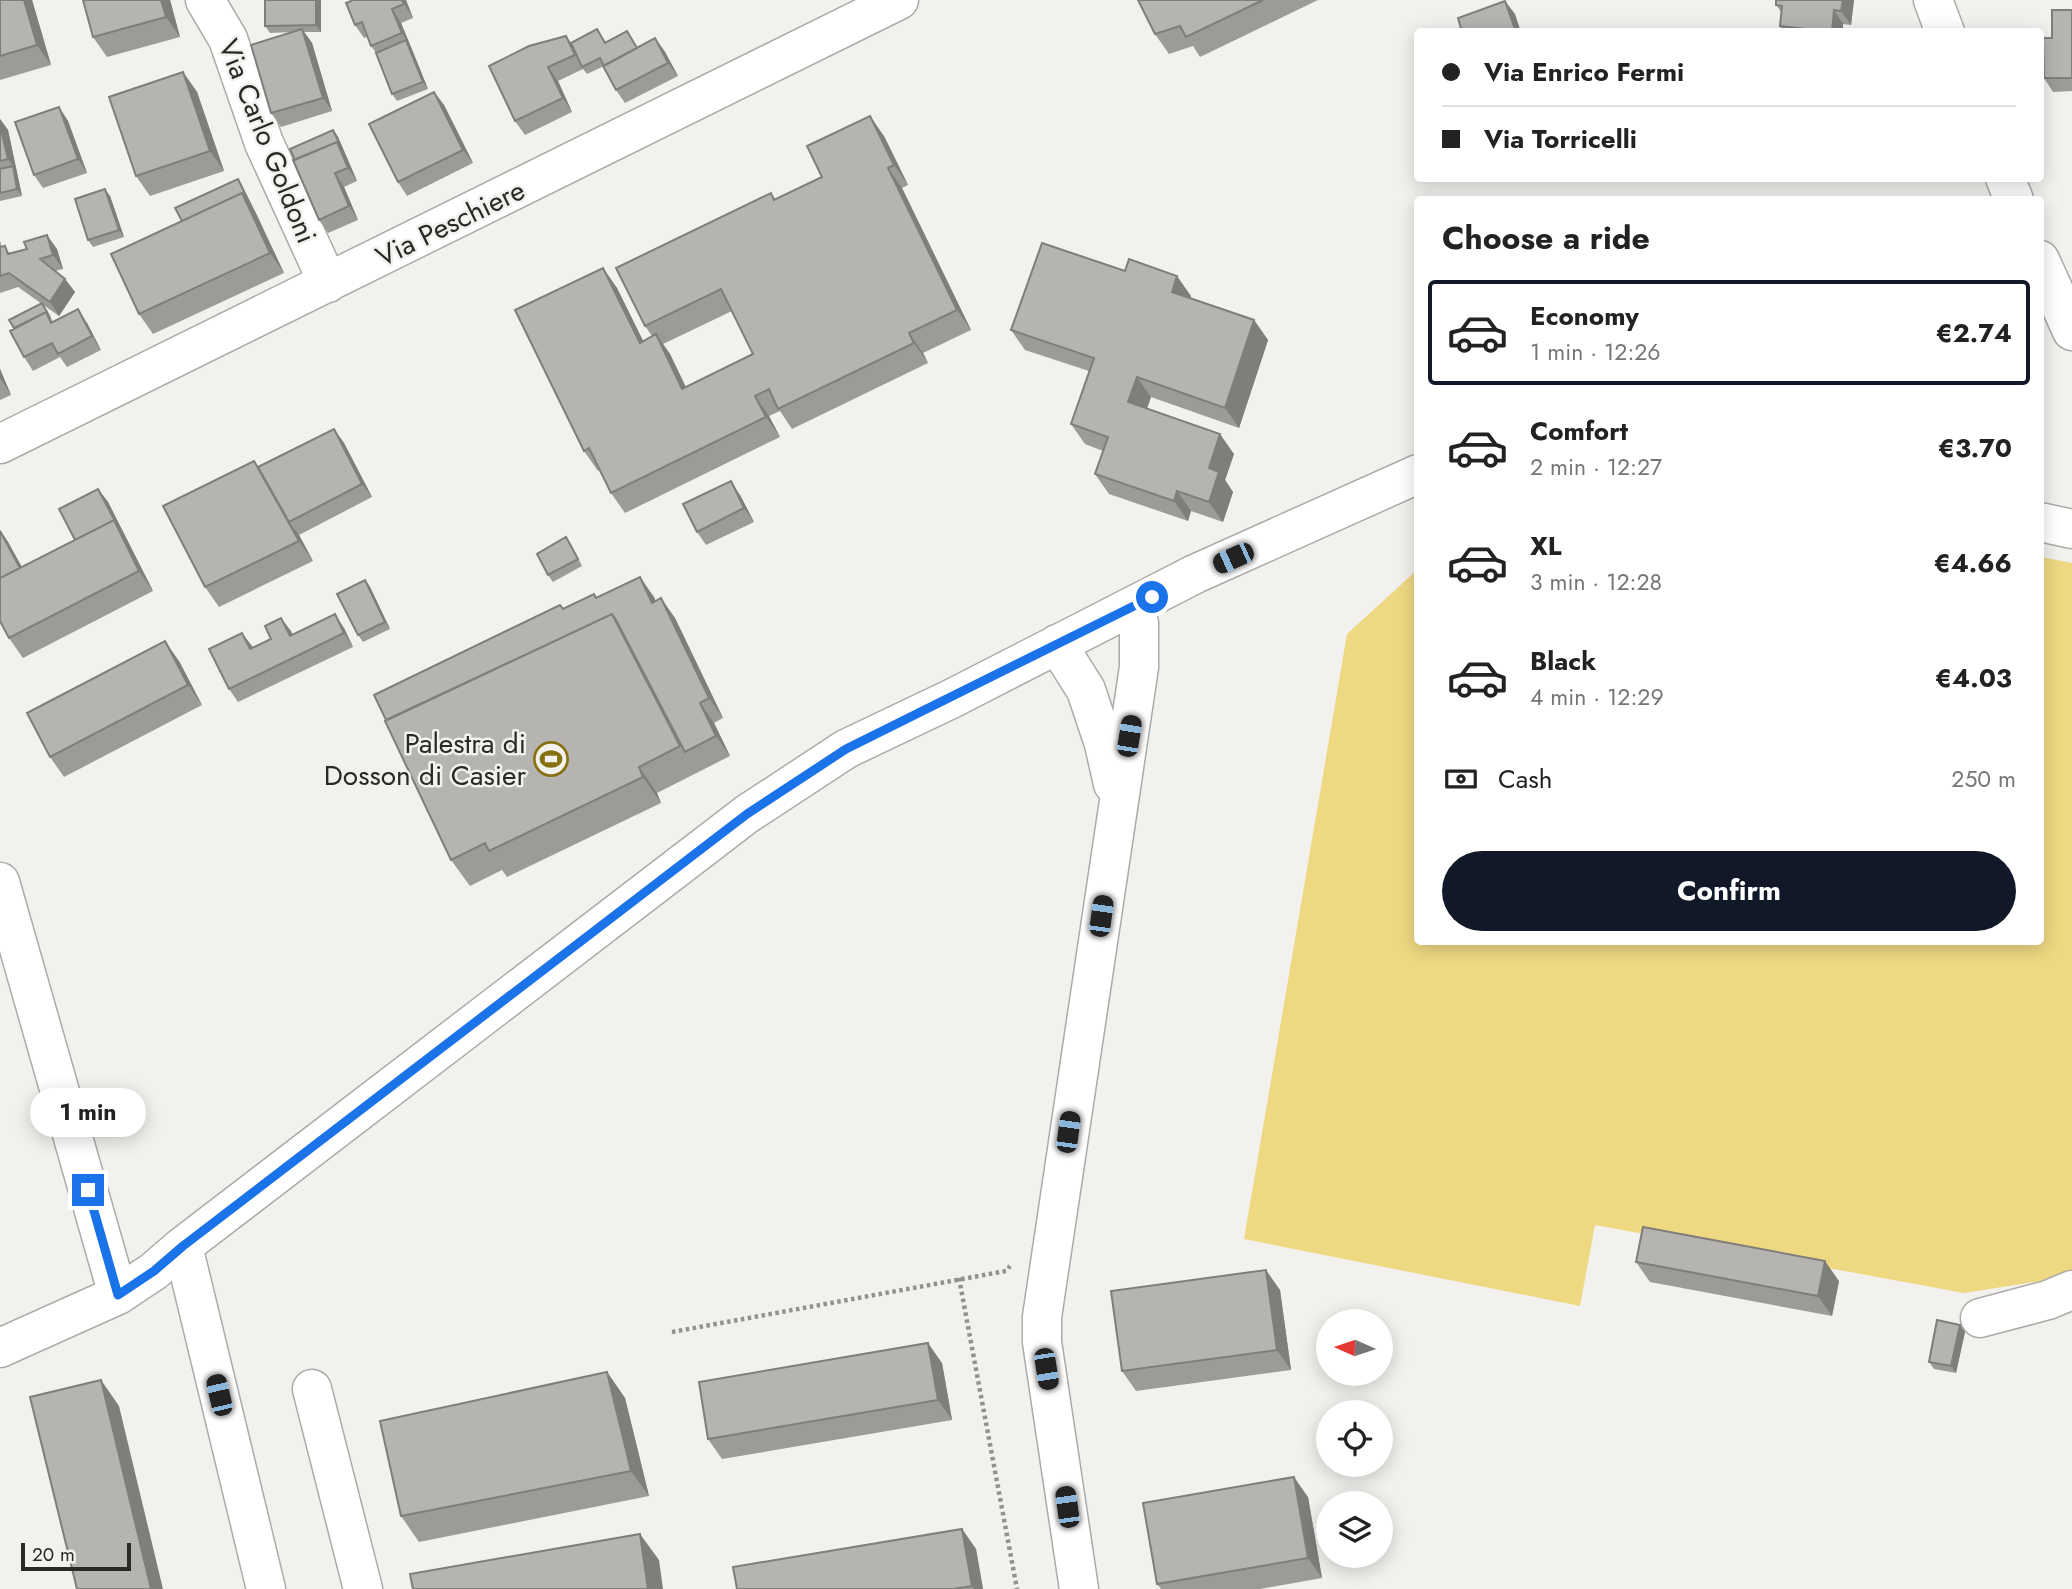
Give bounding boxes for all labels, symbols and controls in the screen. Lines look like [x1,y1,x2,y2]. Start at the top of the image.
street label: Via Carlo Goldoni [208,33,327,249]
text: Via Enrico Fermi [1484,53,1684,91]
text: Via Torricelli [1484,120,1637,158]
street label: Via Peschiere [369,170,532,277]
text: Choose a ride [1442,215,1650,261]
text: Economy [1530,297,1639,335]
icon: car [1446,301,1509,364]
text: €2.74 [1936,314,2012,352]
text: 1 min · 12:26 [1530,335,1661,369]
text: Comfort [1530,412,1628,450]
icon: car [1446,416,1509,479]
text: €3.70 [1938,429,2012,467]
text: 2 min · 12:27 [1530,450,1662,484]
text: XL [1530,527,1562,565]
icon: car [1446,531,1509,594]
car [1210,540,1257,576]
text: €4.66 [1934,544,2012,582]
text: 3 min · 12:28 [1530,565,1662,599]
route start [1136,581,1168,613]
text: Black [1530,642,1596,680]
icon: car [1446,646,1509,709]
text: €4.03 [1935,659,2012,697]
text: 4 min · 12:29 [1530,680,1664,714]
car [1116,714,1143,758]
place label: Palestra di Dosson di Casier [324,723,526,796]
sports icon: Palestra di Dosson di Casier [532,740,570,778]
icon: cash [1442,760,1480,798]
text: Cash [1498,760,1552,798]
text: 250 m [1951,762,2016,796]
button: Confirm [1442,851,2016,931]
car [1088,894,1115,938]
callout: 1 min [30,1088,146,1138]
text: 1 min [59,1095,117,1129]
car [1055,1110,1082,1154]
route end [72,1174,104,1206]
north arrow [1316,1309,1393,1386]
map controls [1316,1309,1393,1568]
car [1033,1347,1060,1391]
car [205,1372,234,1418]
button: locate [1316,1400,1393,1477]
car [1054,1485,1081,1529]
button: layers [1316,1491,1393,1568]
scale bar [21,1540,131,1572]
text: 20 m [32,1541,75,1568]

